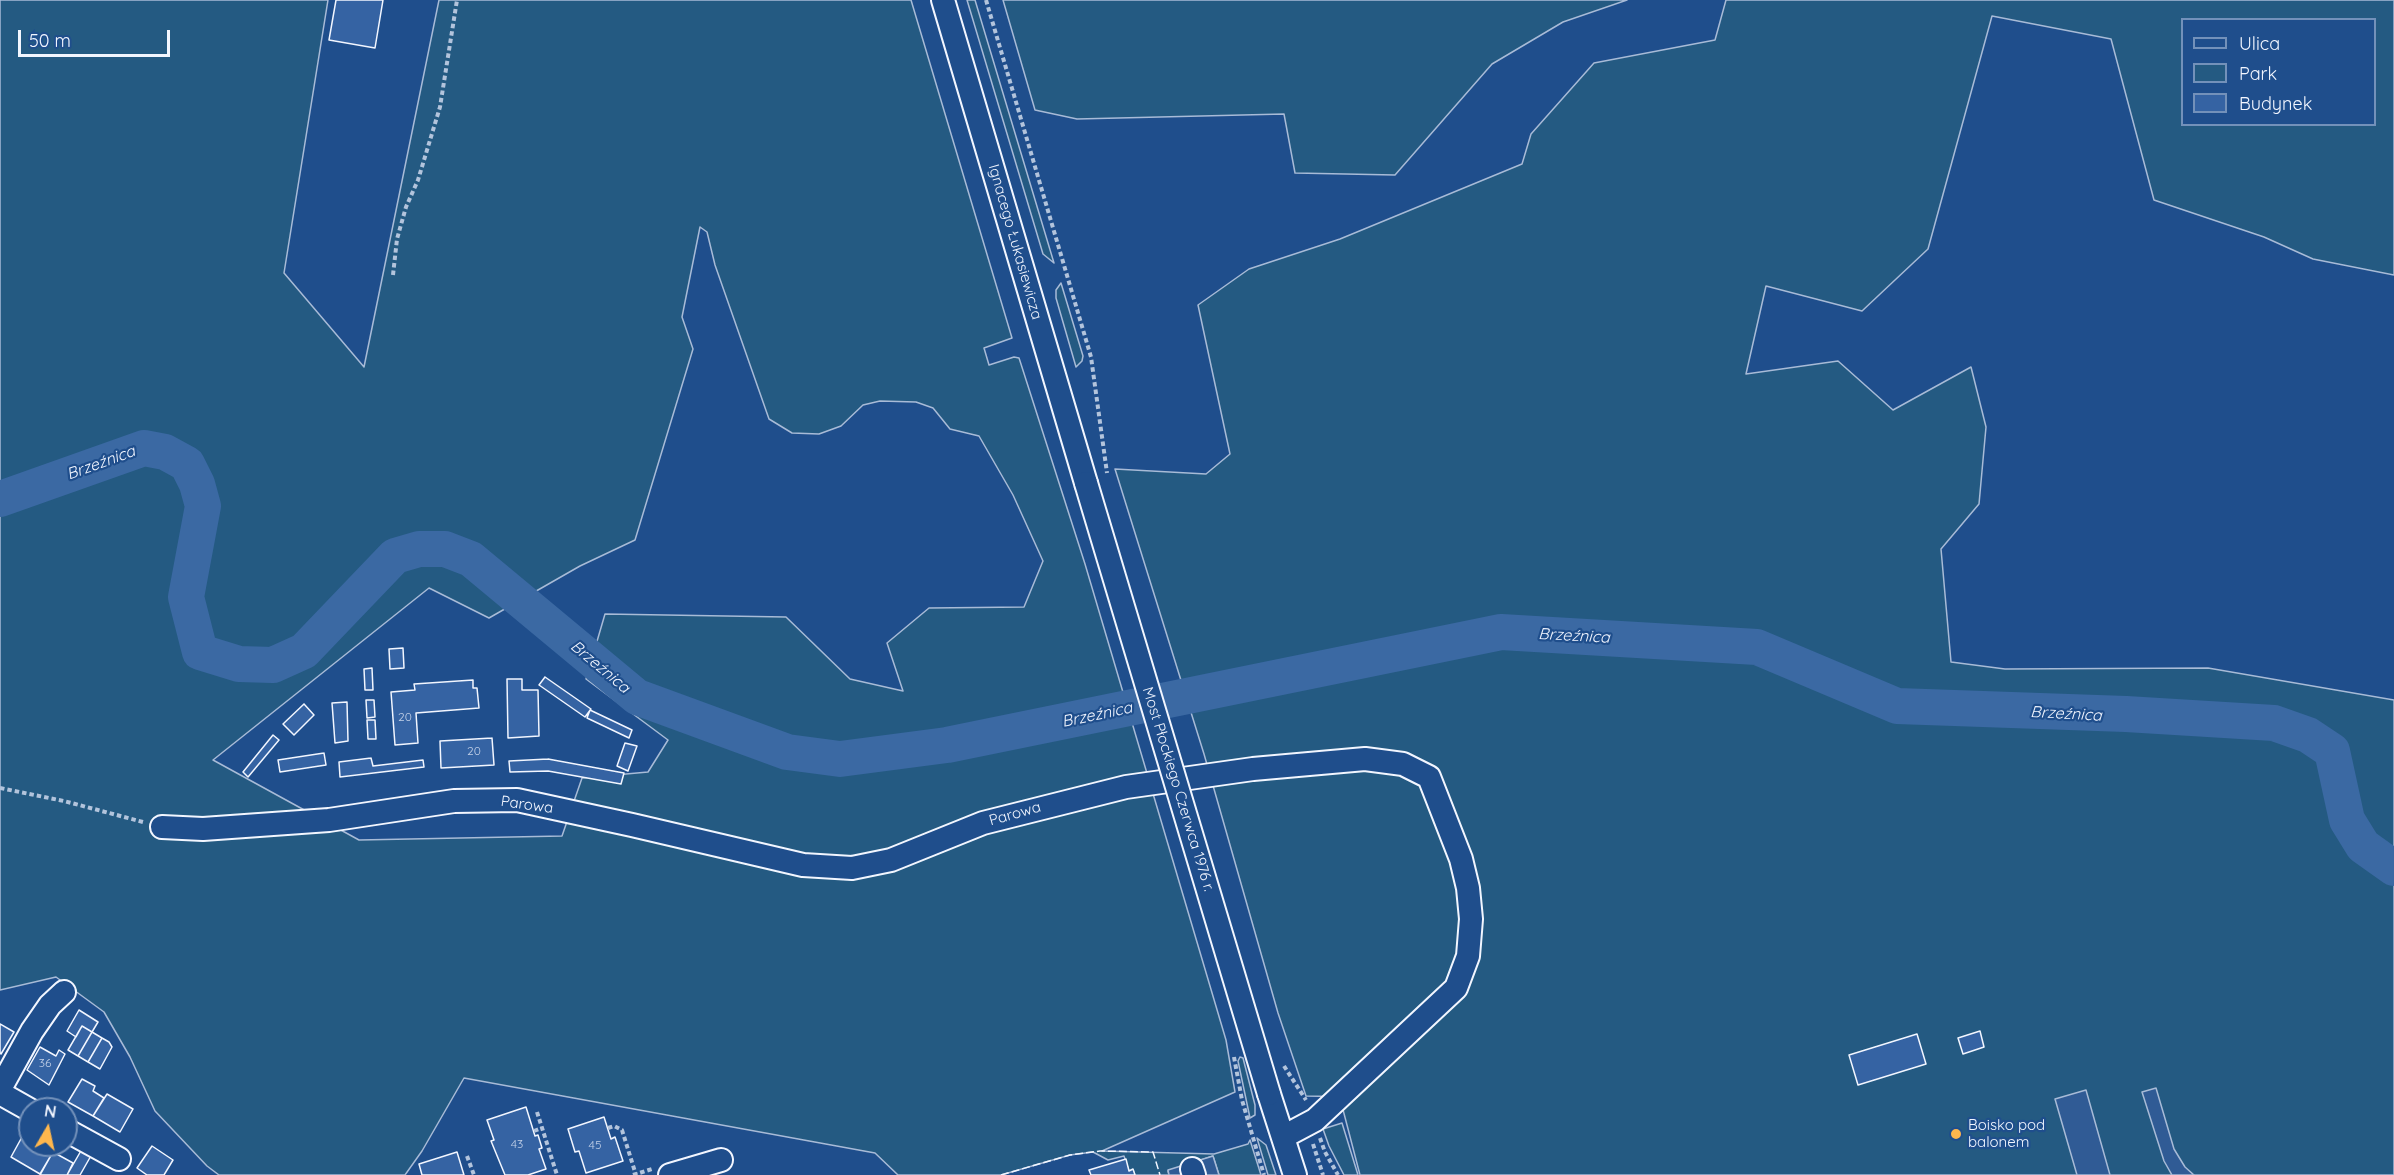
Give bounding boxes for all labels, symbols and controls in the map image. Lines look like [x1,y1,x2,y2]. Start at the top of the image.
scale bar [21,18,172,56]
legend [2181,18,2376,126]
text: 50 m [29,29,71,52]
text: Ulica [2239,32,2280,55]
text: Park [2239,62,2277,85]
text: Budynek [2239,92,2312,115]
street label: Ignacego Łukasiewicza [984,162,1046,322]
water label: Brzeźnica [64,442,138,484]
water label: Brzeźnica [1538,625,1610,647]
water label: Brzeźnica [566,637,634,697]
street label: Most Płockiego Czerwca 1976 r. [1138,685,1218,893]
water label: Brzeźnica [1060,698,1134,732]
water label: Brzeźnica [2030,703,2102,725]
house number: 20 [398,710,412,724]
house number: 20 [467,744,481,758]
street label: Parowa [500,792,554,818]
street label: Parowa [987,798,1043,830]
house number: 36 [39,1056,51,1070]
north arrow [18,1097,78,1157]
text: N [43,1100,58,1122]
place label: Boisko pod balonem [1968,1116,2045,1151]
marker: Boisko pod balonem [1949,1127,1963,1141]
house number: 43 [511,1137,523,1151]
house number: 45 [589,1138,601,1152]

